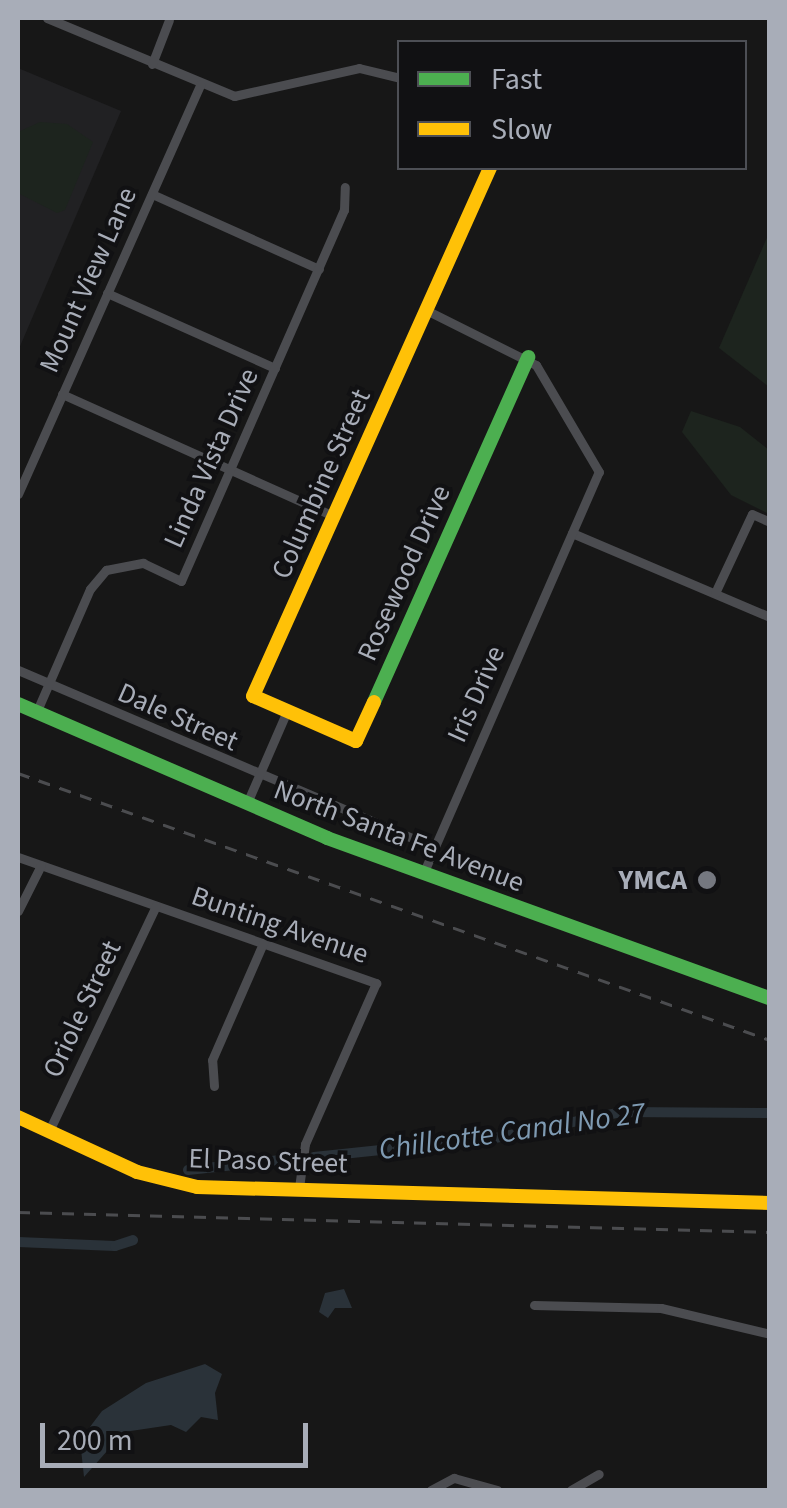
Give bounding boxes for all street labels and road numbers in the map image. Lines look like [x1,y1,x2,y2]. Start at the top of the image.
street label: Mount View Lane [32,182,144,378]
street label: Linda Vista Drive [156,363,266,553]
street label: Columbine Street [264,384,378,584]
street label: Rosewood Drive [350,480,458,666]
street label: Iris Drive [440,641,512,747]
street label: Dale Street [113,676,243,758]
street label: North Santa Fe Avenue [269,773,529,899]
street label: Bunting Avenue [187,879,373,971]
street label: Oriole Street [36,935,128,1083]
street label: El Paso Street [188,1141,348,1181]

